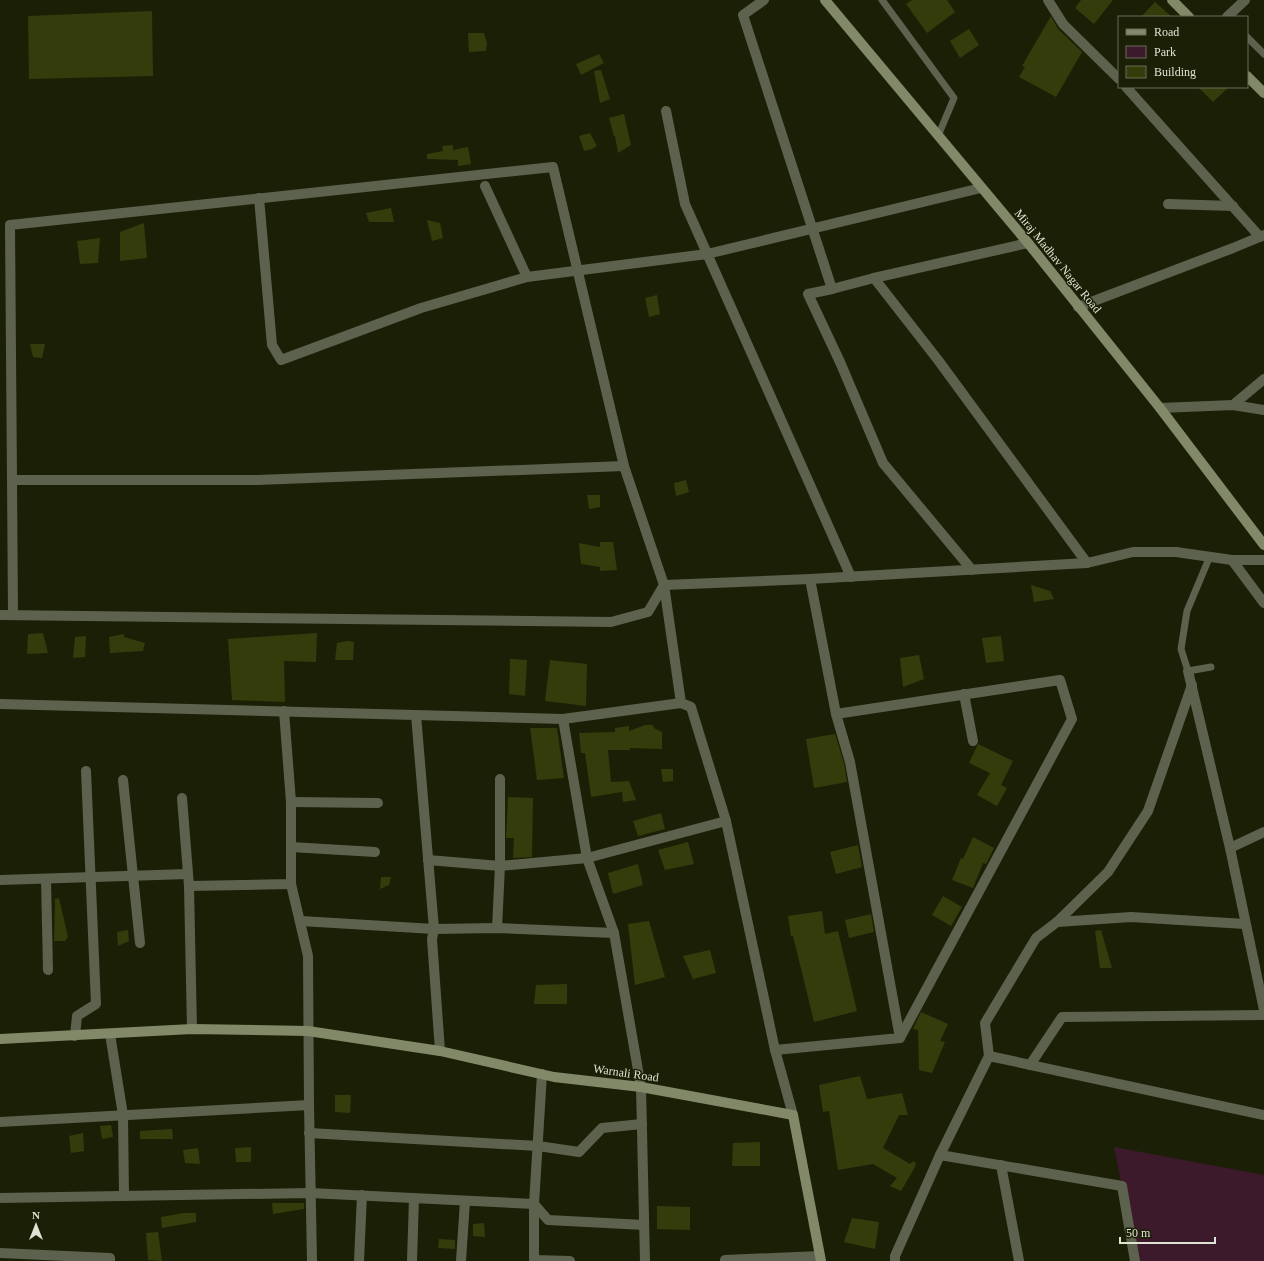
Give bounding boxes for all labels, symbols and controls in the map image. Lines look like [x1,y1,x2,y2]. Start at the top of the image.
legend [1118,16,1248,88]
text: Road [1154,25,1179,39]
text: Park [1154,45,1176,59]
text: Building [1154,65,1196,79]
street label: Miraj Madhav Nagar Road [1012,206,1104,316]
street label: Warnali Road [592,1061,660,1085]
north arrow [16,1205,56,1245]
text: N [32,1209,40,1221]
scale bar [1120,1219,1215,1245]
text: 50 m [1126,1226,1151,1240]

